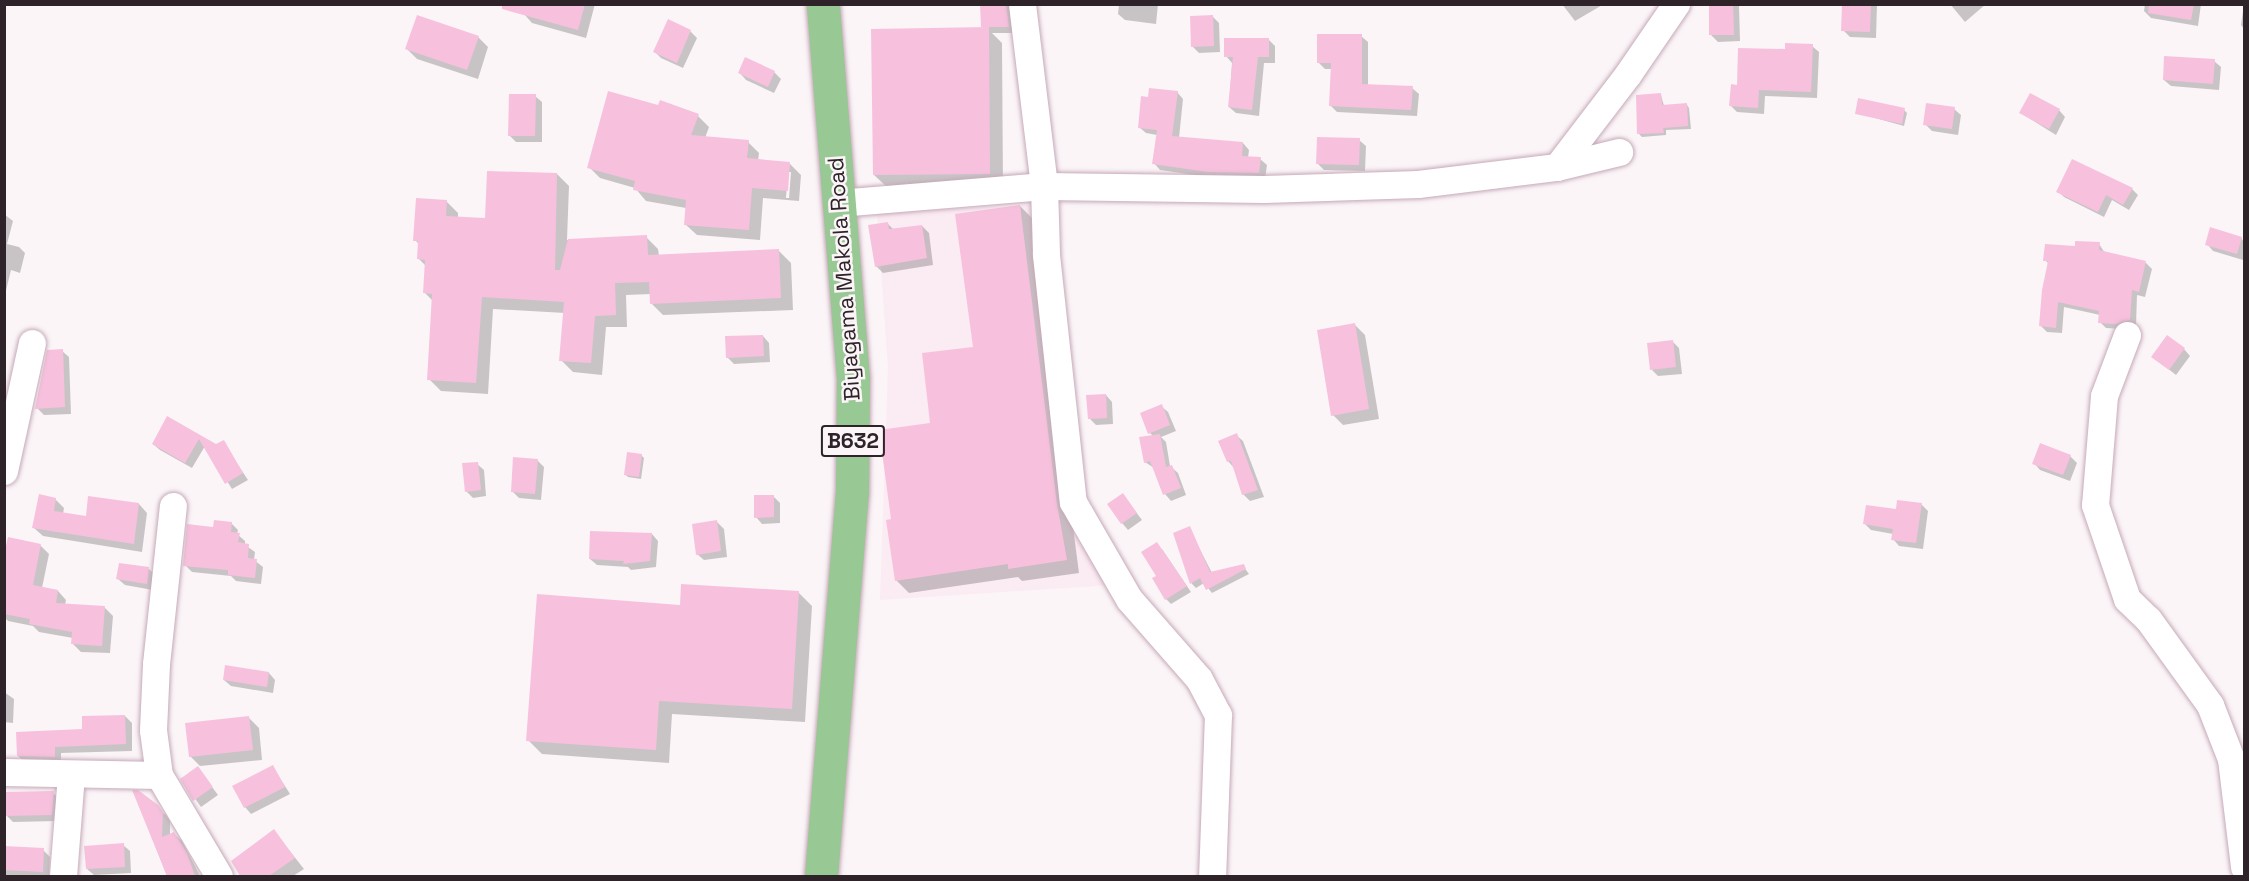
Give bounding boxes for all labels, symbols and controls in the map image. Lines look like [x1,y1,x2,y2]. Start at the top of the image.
street label: Biyagama Makola Road [822,156,866,402]
road number: B632 [820,423,886,459]

